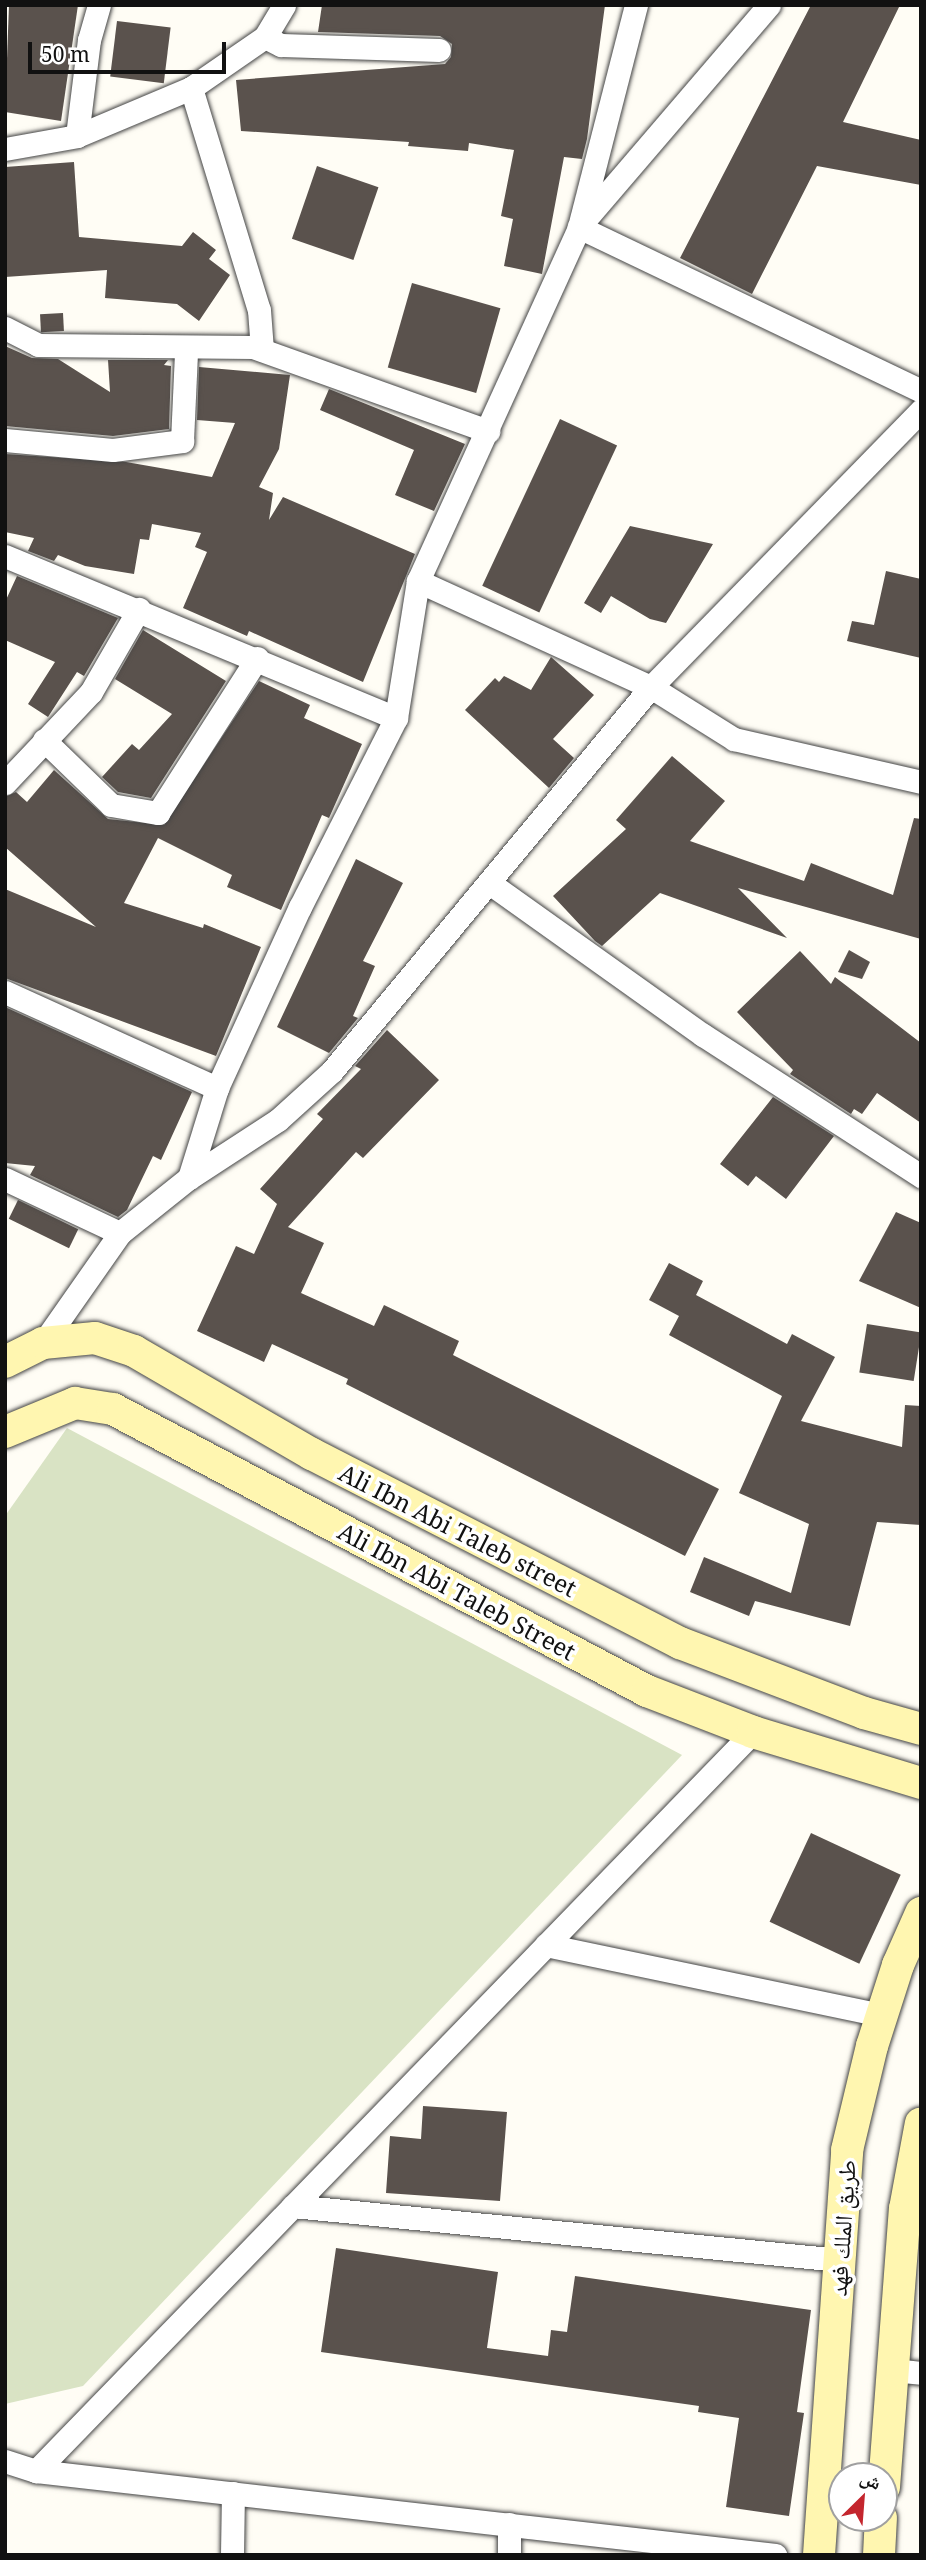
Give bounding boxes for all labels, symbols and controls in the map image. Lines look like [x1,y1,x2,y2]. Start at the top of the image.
scale bar [32,28,229,72]
text: 50 m [41,40,90,68]
street label: Ali Ibn Abi Taleb street [334,1458,582,1602]
street label: Ali Ibn Abi Taleb Street [333,1516,581,1666]
street label: طريق الملك فهد [823,2159,861,2297]
north arrow [828,2462,898,2532]
text: ش [856,2464,886,2496]

